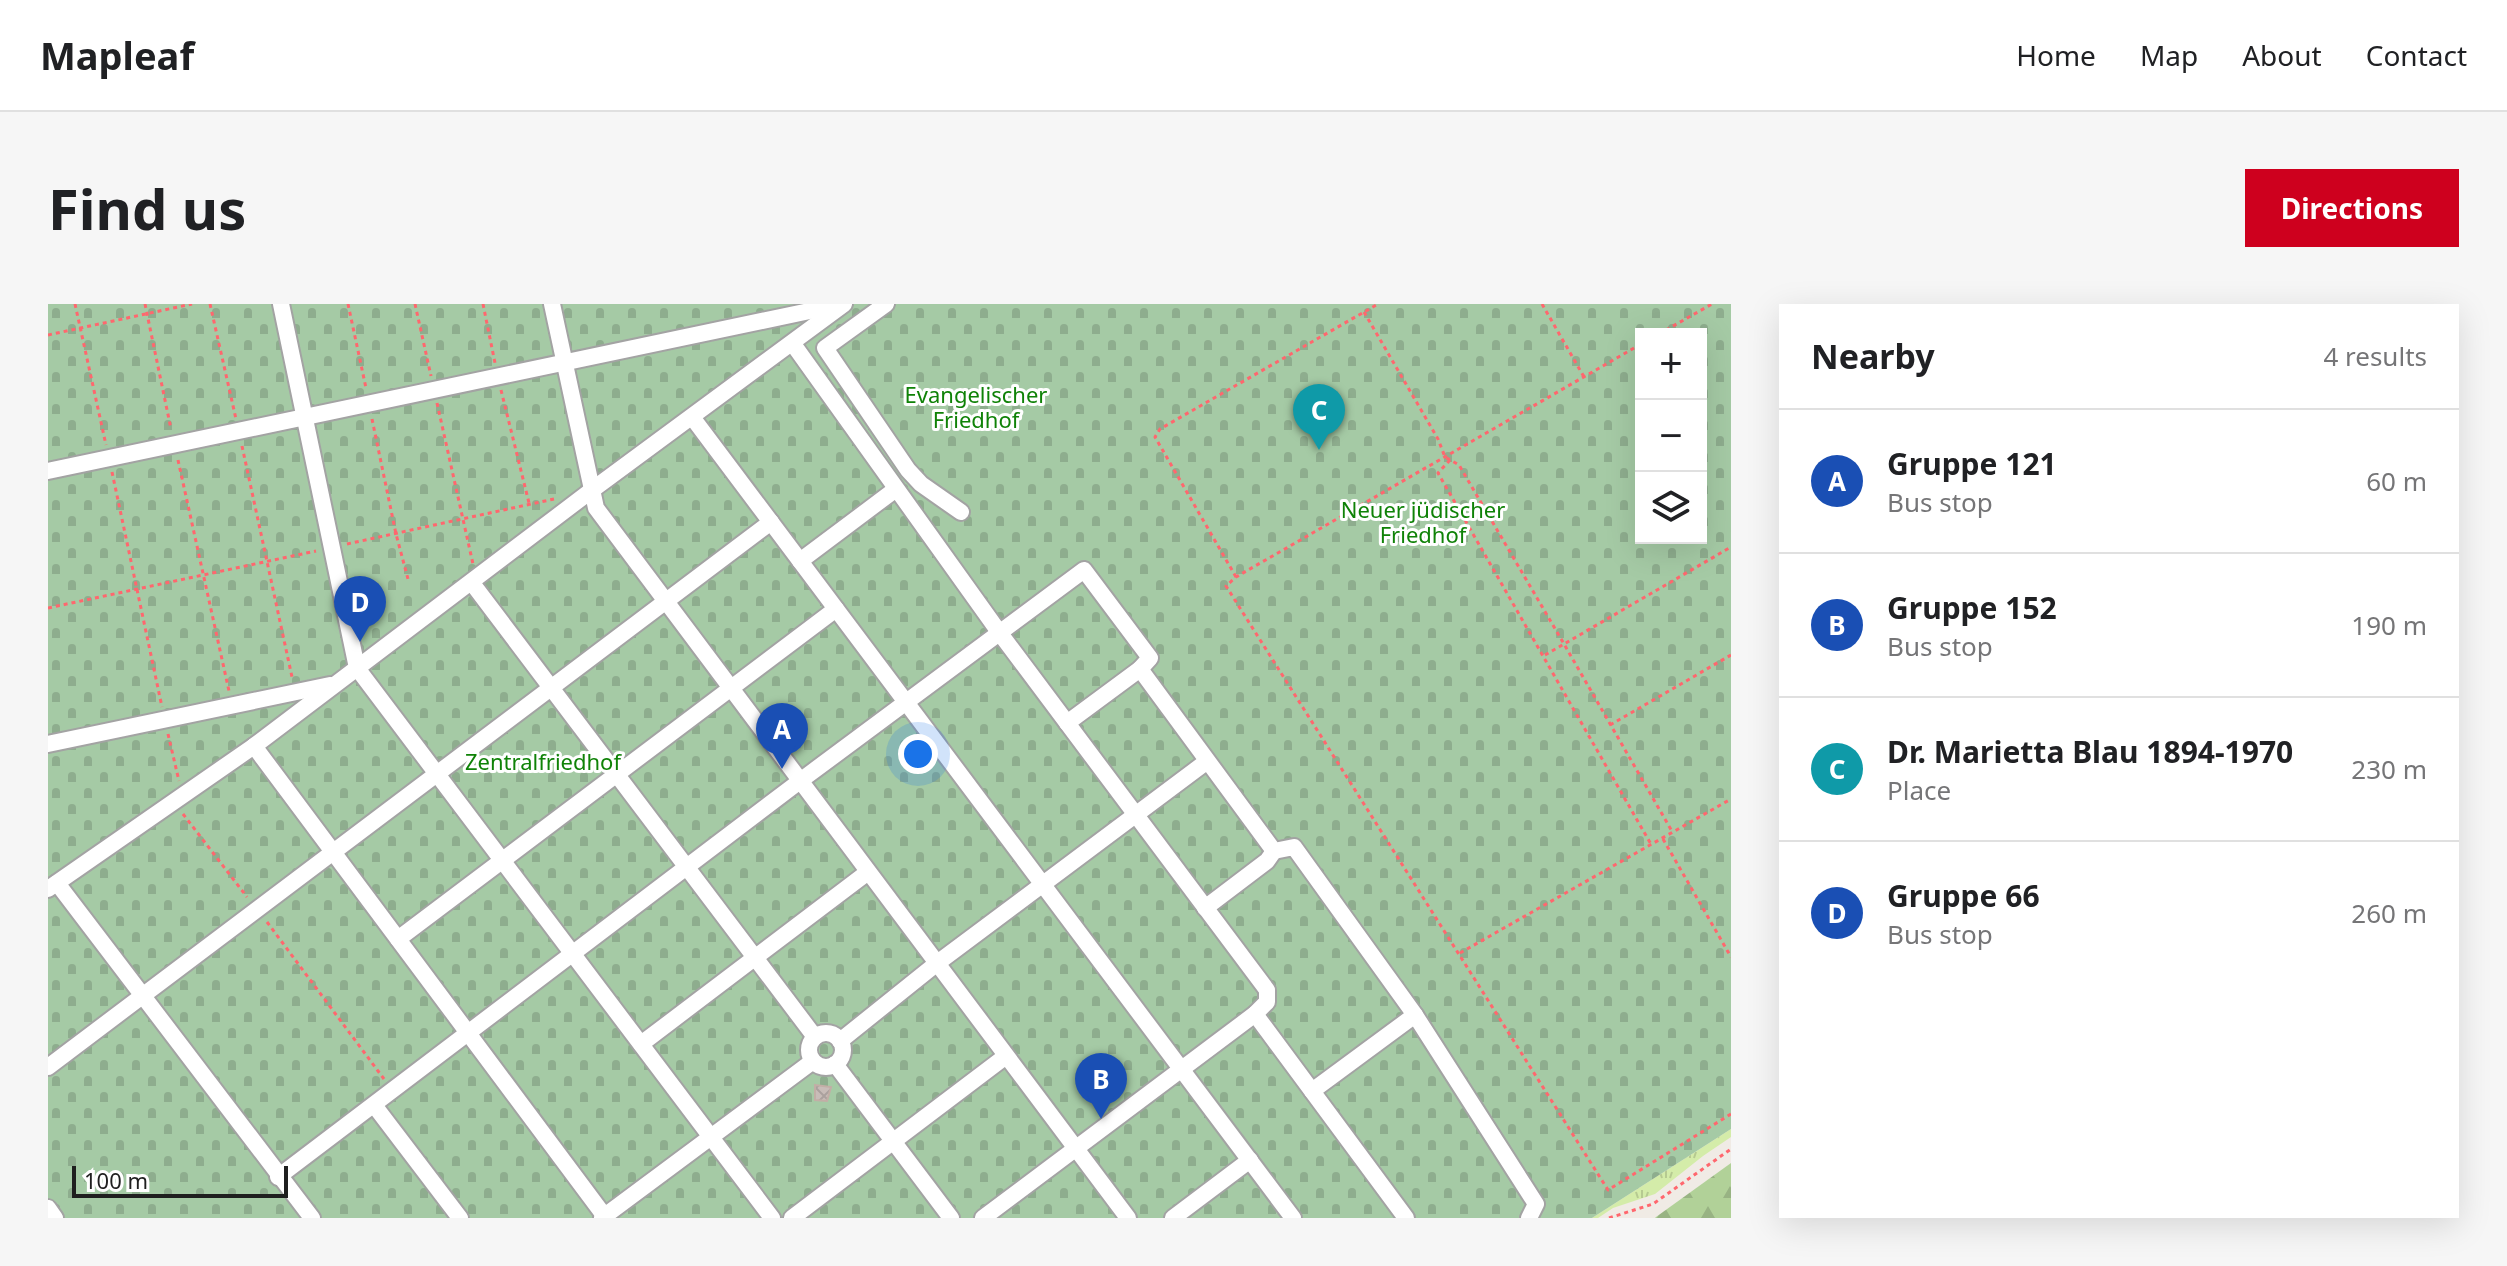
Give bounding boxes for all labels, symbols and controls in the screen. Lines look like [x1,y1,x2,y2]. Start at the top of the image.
text: Mapleaf [40,29,194,81]
text: Home [2016,36,2096,74]
text: Map [2140,36,2198,74]
text: About [2242,36,2322,74]
text: Contact [2366,36,2467,74]
button: Directions [2245,169,2459,247]
text: Find us [48,170,246,246]
map controls [1635,328,1707,544]
button: + [1635,328,1707,400]
text: Nearby [1811,333,1935,379]
text: 4 results [2323,338,2427,374]
park label: Evangelischer Friedhof [905,379,1047,434]
pin: C [1293,384,1345,450]
button: − [1635,400,1707,472]
text: Gruppe 121 [1887,443,2057,484]
text: A [1828,463,1846,499]
text: 60 m [2366,463,2427,499]
button: layers [1635,472,1707,544]
text: Bus stop [1887,484,1993,520]
park label: Neuer jüdischer Friedhof [1341,494,1505,549]
pin: D [334,576,386,642]
text: Gruppe 152 [1887,587,2057,628]
text: B [1828,607,1846,643]
text: 190 m [2351,607,2427,643]
text: Bus stop [1887,628,1993,664]
pin: A [756,703,808,769]
text: Dr. Marietta Blau 1894-1970 [1887,731,2293,772]
your location [898,734,938,774]
park label: Zentralfriedhof [465,746,622,776]
text: C [1829,751,1845,787]
text: 230 m [2351,751,2427,787]
text: Place [1887,772,1951,808]
text: Gruppe 66 [1887,875,2040,916]
text: D [1827,895,1847,931]
text: 260 m [2351,895,2427,931]
text: Bus stop [1887,916,1993,952]
pin: B [1075,1053,1127,1119]
scale bar [72,1162,288,1198]
text: 100 m [84,1165,148,1195]

